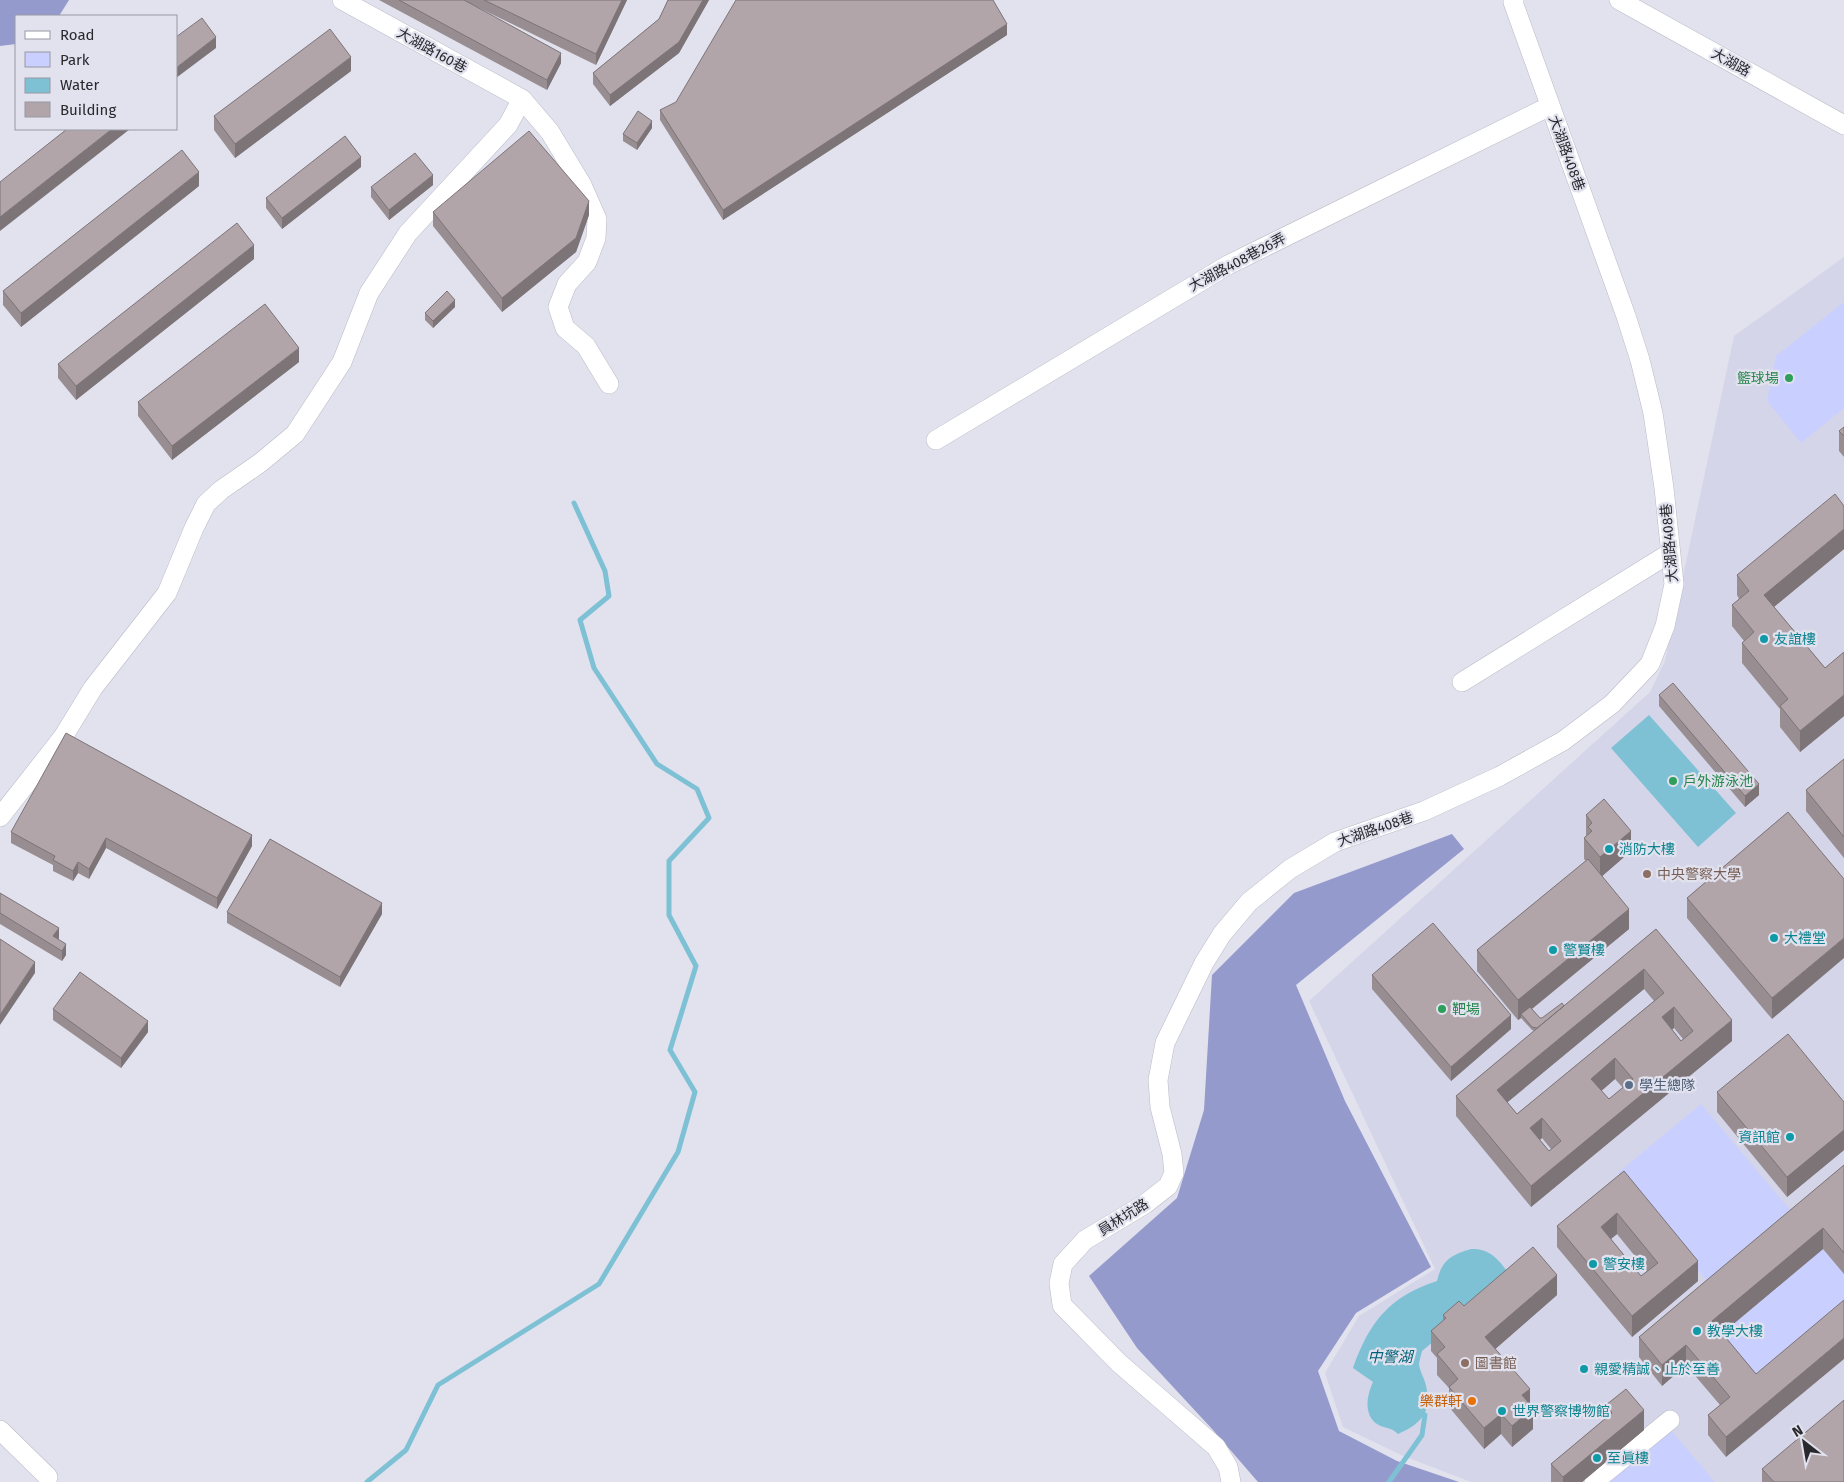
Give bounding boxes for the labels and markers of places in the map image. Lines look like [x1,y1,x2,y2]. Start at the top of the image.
place label: 籃球場 [1737,370,1779,387]
marker: 籃球場 [1783,372,1795,384]
place label: 友誼樓 [1774,631,1816,648]
marker: 友誼樓 [1758,633,1770,645]
place label: 戶外游泳池 [1683,773,1753,790]
marker: 戶外游泳池 [1667,775,1679,787]
place label: 消防大樓 [1619,841,1675,858]
marker: 消防大樓 [1603,843,1615,855]
place label: 中央警察大學 [1657,866,1741,883]
marker: 中央警察大學 [1641,868,1653,880]
place label: 大禮堂 [1784,930,1826,947]
marker: 大禮堂 [1768,932,1780,944]
place label: 警賢樓 [1563,942,1605,959]
marker: 警賢樓 [1547,944,1559,956]
place label: 靶場 [1452,1001,1480,1018]
marker: 靶場 [1436,1003,1448,1015]
place label: 學生總隊 [1639,1077,1695,1094]
marker: 學生總隊 [1623,1079,1635,1091]
place label: 資訊館 [1738,1129,1780,1146]
marker: 資訊館 [1784,1131,1796,1143]
place label: 警安樓 [1603,1256,1645,1273]
marker: 警安樓 [1587,1258,1599,1270]
place label: 教學大樓 [1707,1323,1763,1340]
marker: 教學大樓 [1691,1325,1703,1337]
place label: 圖書館 [1475,1355,1517,1372]
marker: 圖書館 [1459,1357,1471,1369]
place label: 親愛精誠、止於至善 [1594,1361,1720,1378]
marker: 親愛精誠、止於至善 [1578,1363,1590,1375]
place label: 樂群軒 [1420,1393,1462,1410]
marker: 樂群軒 [1466,1395,1478,1407]
place label: 世界警察博物館 [1512,1403,1610,1420]
marker: 世界警察博物館 [1496,1405,1508,1417]
place label: 至眞樓 [1607,1450,1649,1467]
marker: 至眞樓 [1591,1452,1603,1464]

